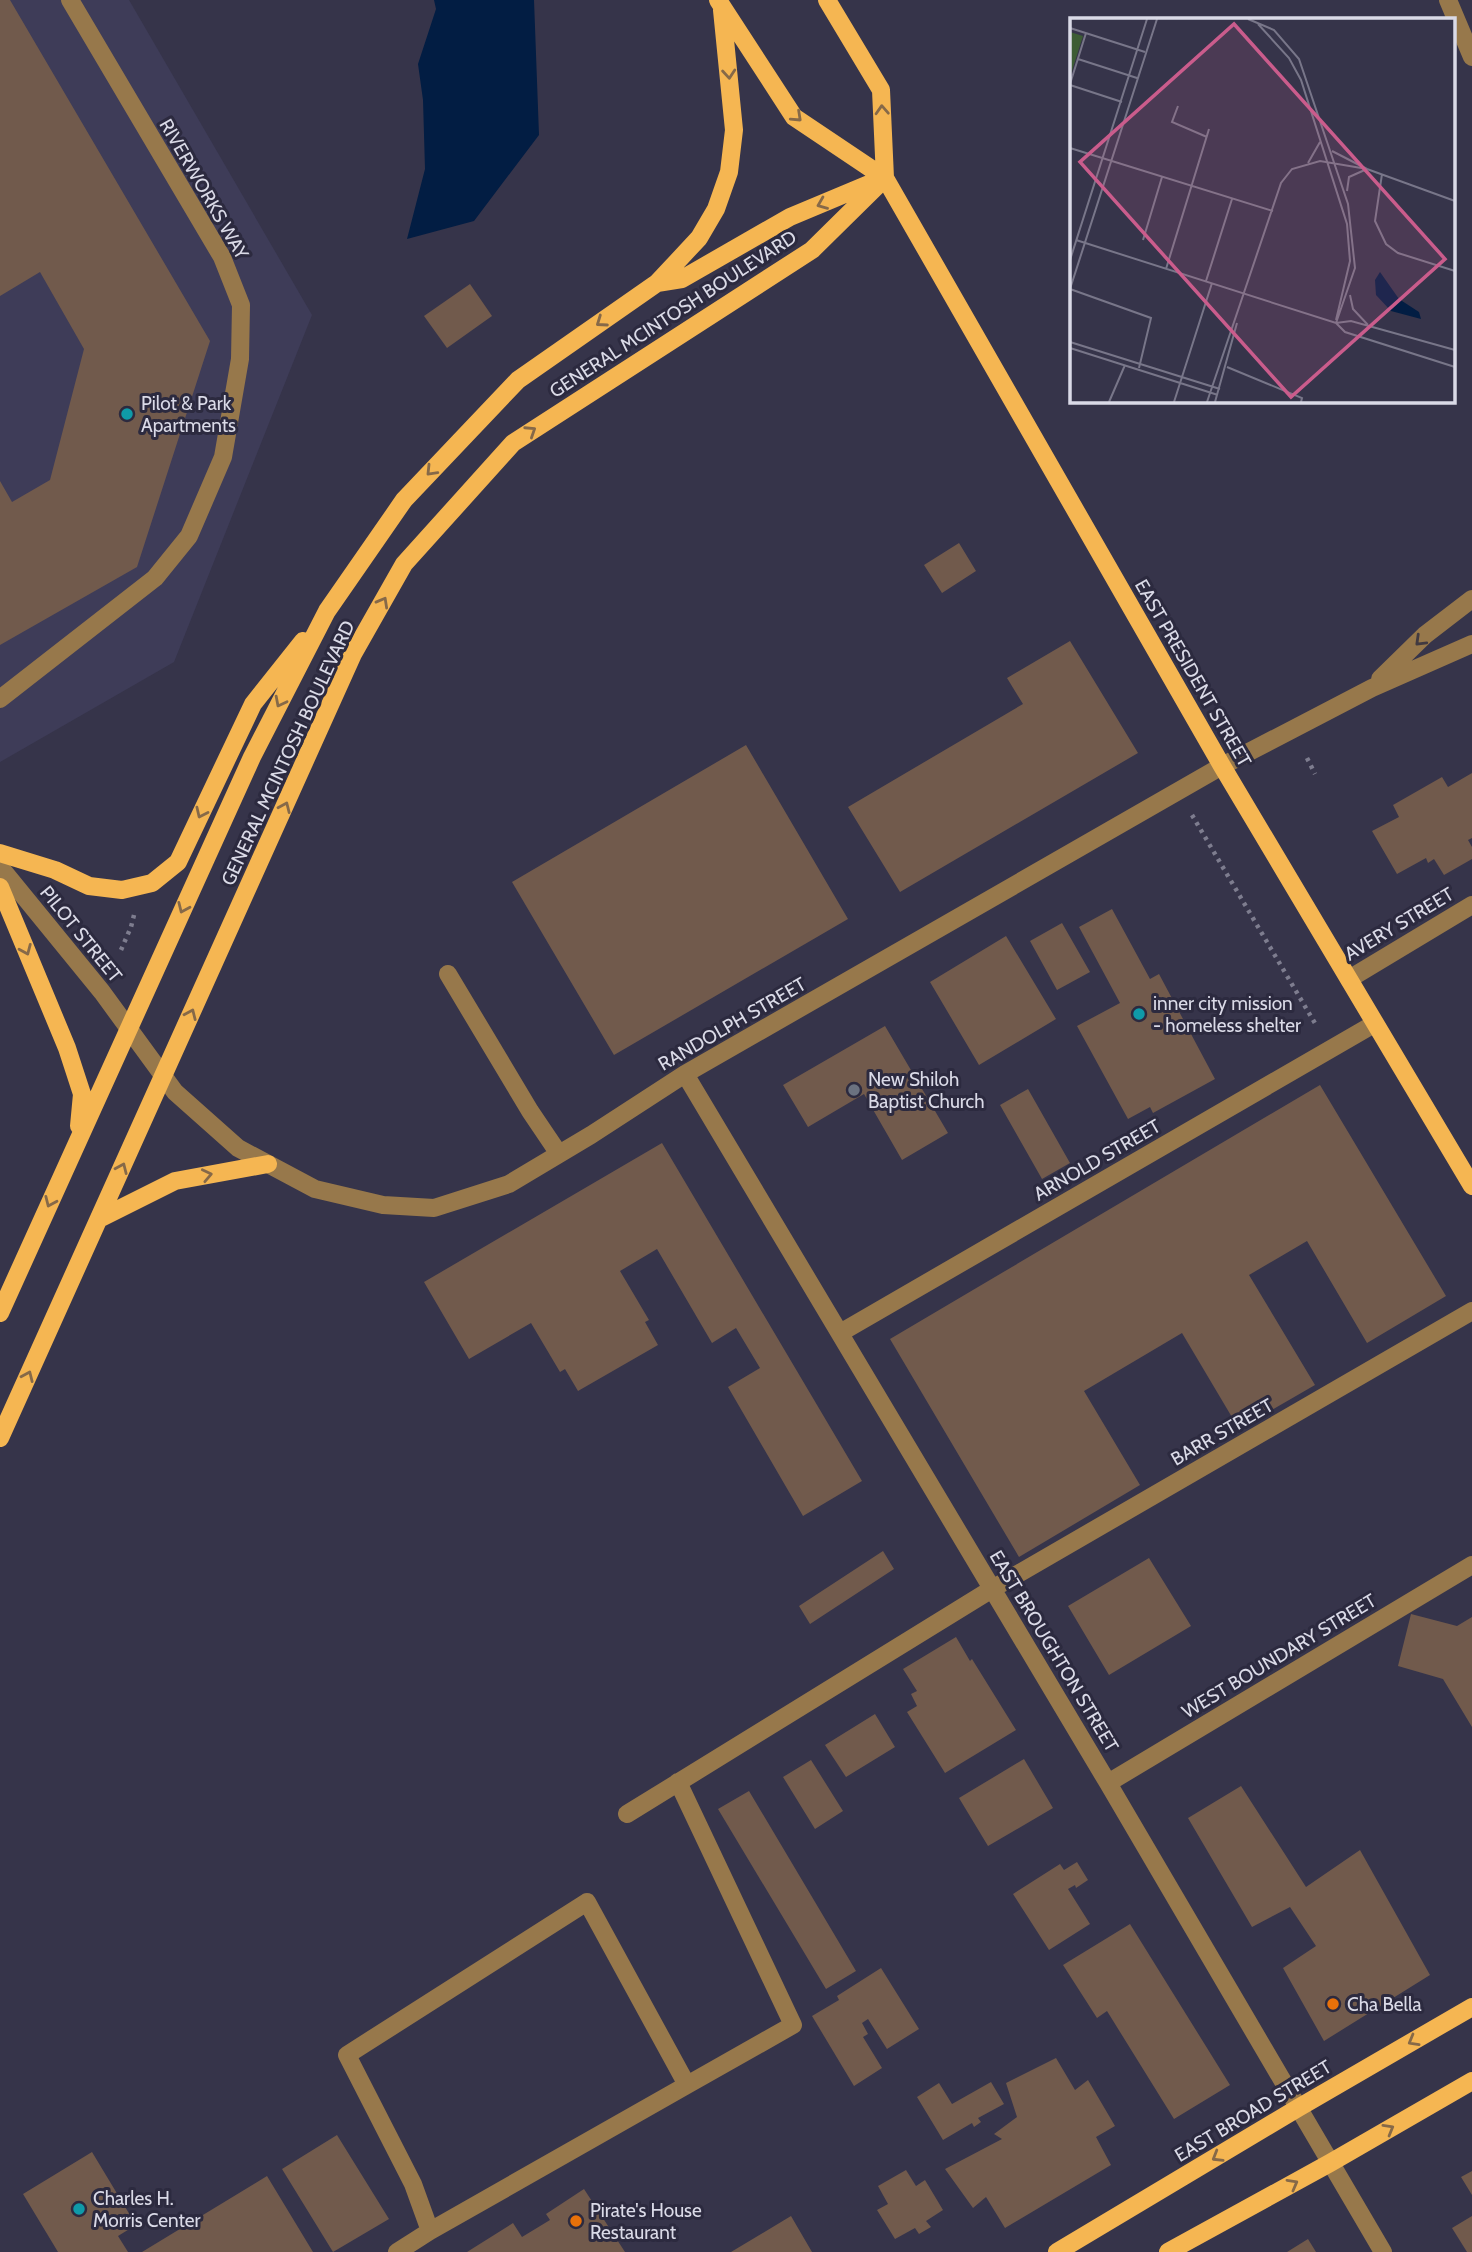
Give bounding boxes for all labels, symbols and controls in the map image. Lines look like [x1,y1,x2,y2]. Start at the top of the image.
inset map [1070,18,1454,402]
one-way arrow [721,68,736,79]
one-way arrow [875,104,890,115]
one-way arrow [789,109,802,121]
street label: RIVERWORKS WAY [154,115,254,264]
one-way arrow [817,195,829,209]
street label: GENERAL MCINTOSH BOULEVARD [545,225,801,403]
one-way arrow [596,314,609,326]
place label: Pilot & Park Apartments [141,392,236,437]
marker: Pilot & Park Apartments [119,406,135,422]
one-way arrow [523,427,536,440]
one-way arrow [427,463,440,476]
street label: EAST PRESIDENT STREET [1130,575,1256,771]
one-way arrow [375,596,388,609]
street label: GENERAL MCINTOSH BOULEVARD [216,617,360,889]
one-way arrow [1415,632,1428,645]
one-way arrow [275,695,289,707]
one-way arrow [277,801,291,814]
one-way arrow [195,806,209,818]
street label: PILOT STREET [35,881,127,987]
street label: AVERY STREET [1340,882,1458,966]
one-way arrow [178,900,192,913]
one-way arrow [18,942,32,955]
street label: RANDOLPH STREET [654,972,810,1076]
place label: inner city mission - homeless shelter [1153,992,1301,1037]
marker: inner city mission - homeless shelter [1131,1006,1147,1022]
one-way arrow [183,1009,197,1021]
place label: New Shiloh Baptist Church [868,1068,985,1113]
marker: New Shiloh Baptist Church [846,1082,862,1098]
street label: ARNOLD STREET [1029,1114,1165,1206]
one-way arrow [114,1163,128,1176]
one-way arrow [201,1168,213,1183]
one-way arrow [44,1195,58,1208]
one-way arrow [20,1371,34,1383]
street label: BARR STREET [1167,1394,1277,1470]
street label: EAST BROUGHTON STREET [985,1546,1123,1756]
street label: WEST BOUNDARY STREET [1178,1589,1380,1723]
place label: Cha Bella [1347,1993,1422,2016]
marker: Cha Bella [1325,1996,1341,2012]
one-way arrow [1408,2033,1420,2046]
street label: EAST BROAD STREET [1171,2055,1335,2167]
one-way arrow [1382,2124,1395,2137]
one-way arrow [1212,2148,1225,2161]
one-way arrow [1286,2179,1298,2192]
place label: Charles H. Morris Center [93,2187,201,2232]
place label: Pirate's House Restaurant [590,2199,702,2244]
marker: Charles H. Morris Center [71,2201,87,2217]
marker: Pirate's House Restaurant [568,2213,584,2229]

